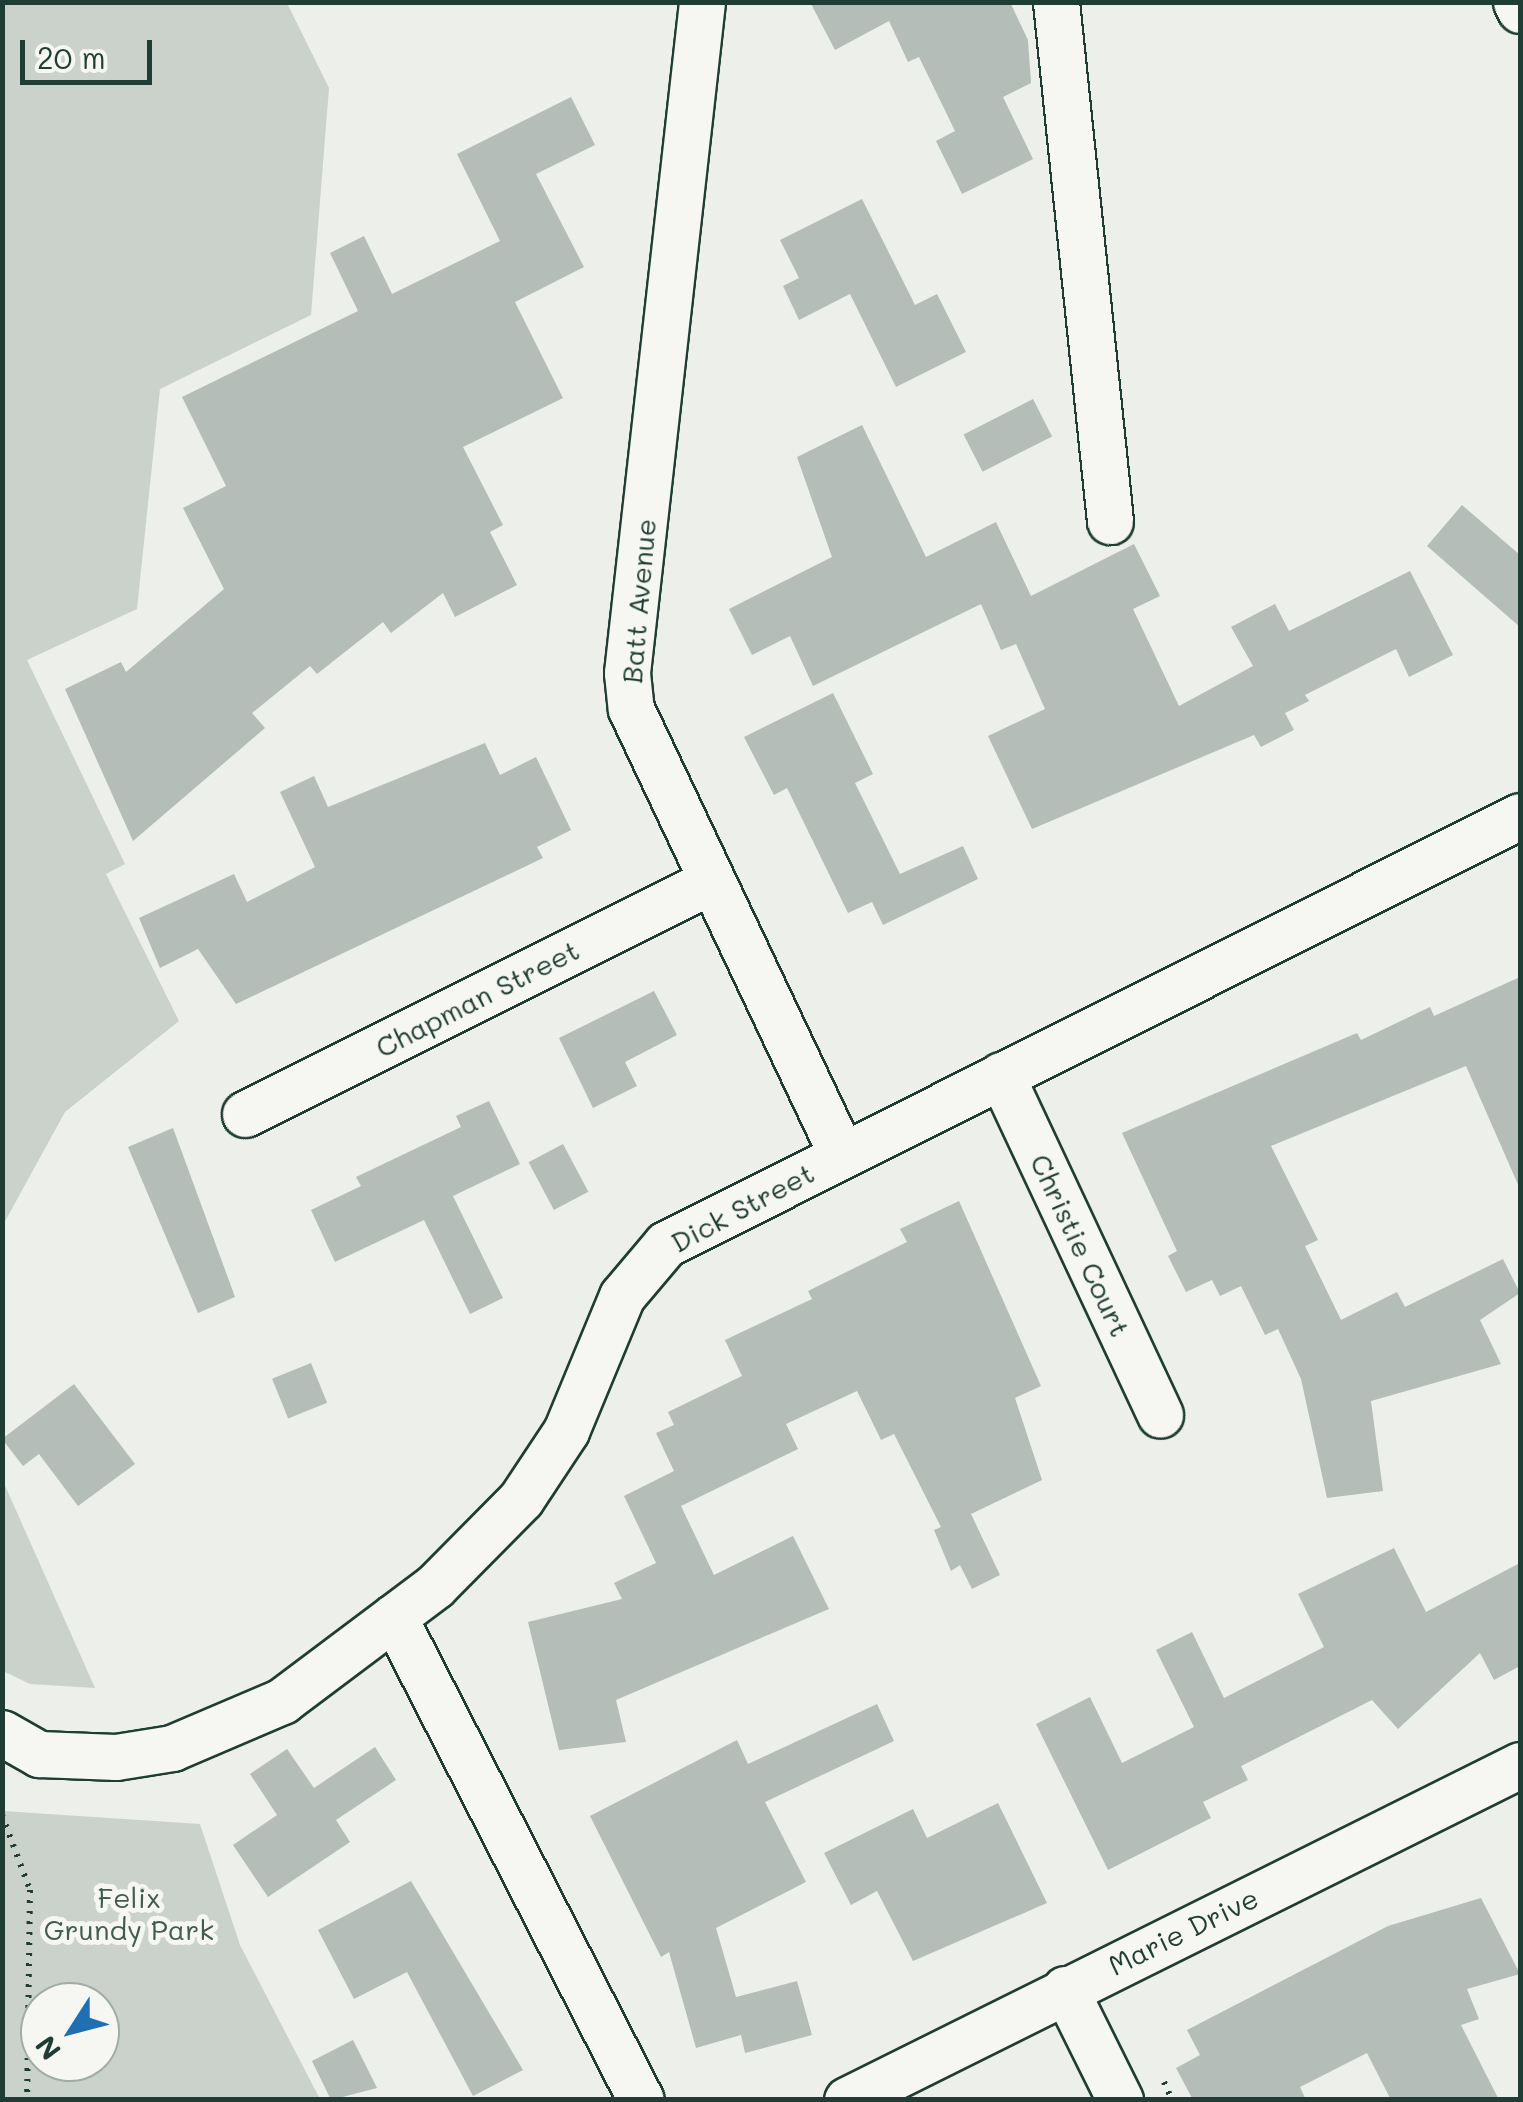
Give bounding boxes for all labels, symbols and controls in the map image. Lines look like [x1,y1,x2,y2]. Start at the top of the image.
scale bar [25,20,158,82]
text: 20 m [37,37,106,77]
street label: Batt Avenue [614,517,662,685]
street label: Chapman Street [370,932,584,1064]
street label: Christie Court [1024,1148,1138,1342]
street label: Dick Street [665,1155,819,1259]
park label: Felix Grundy Park [44,1880,214,1946]
street label: Marie Drive [1103,1880,1263,1982]
north arrow [20,1982,120,2082]
text: N [27,2029,68,2068]

